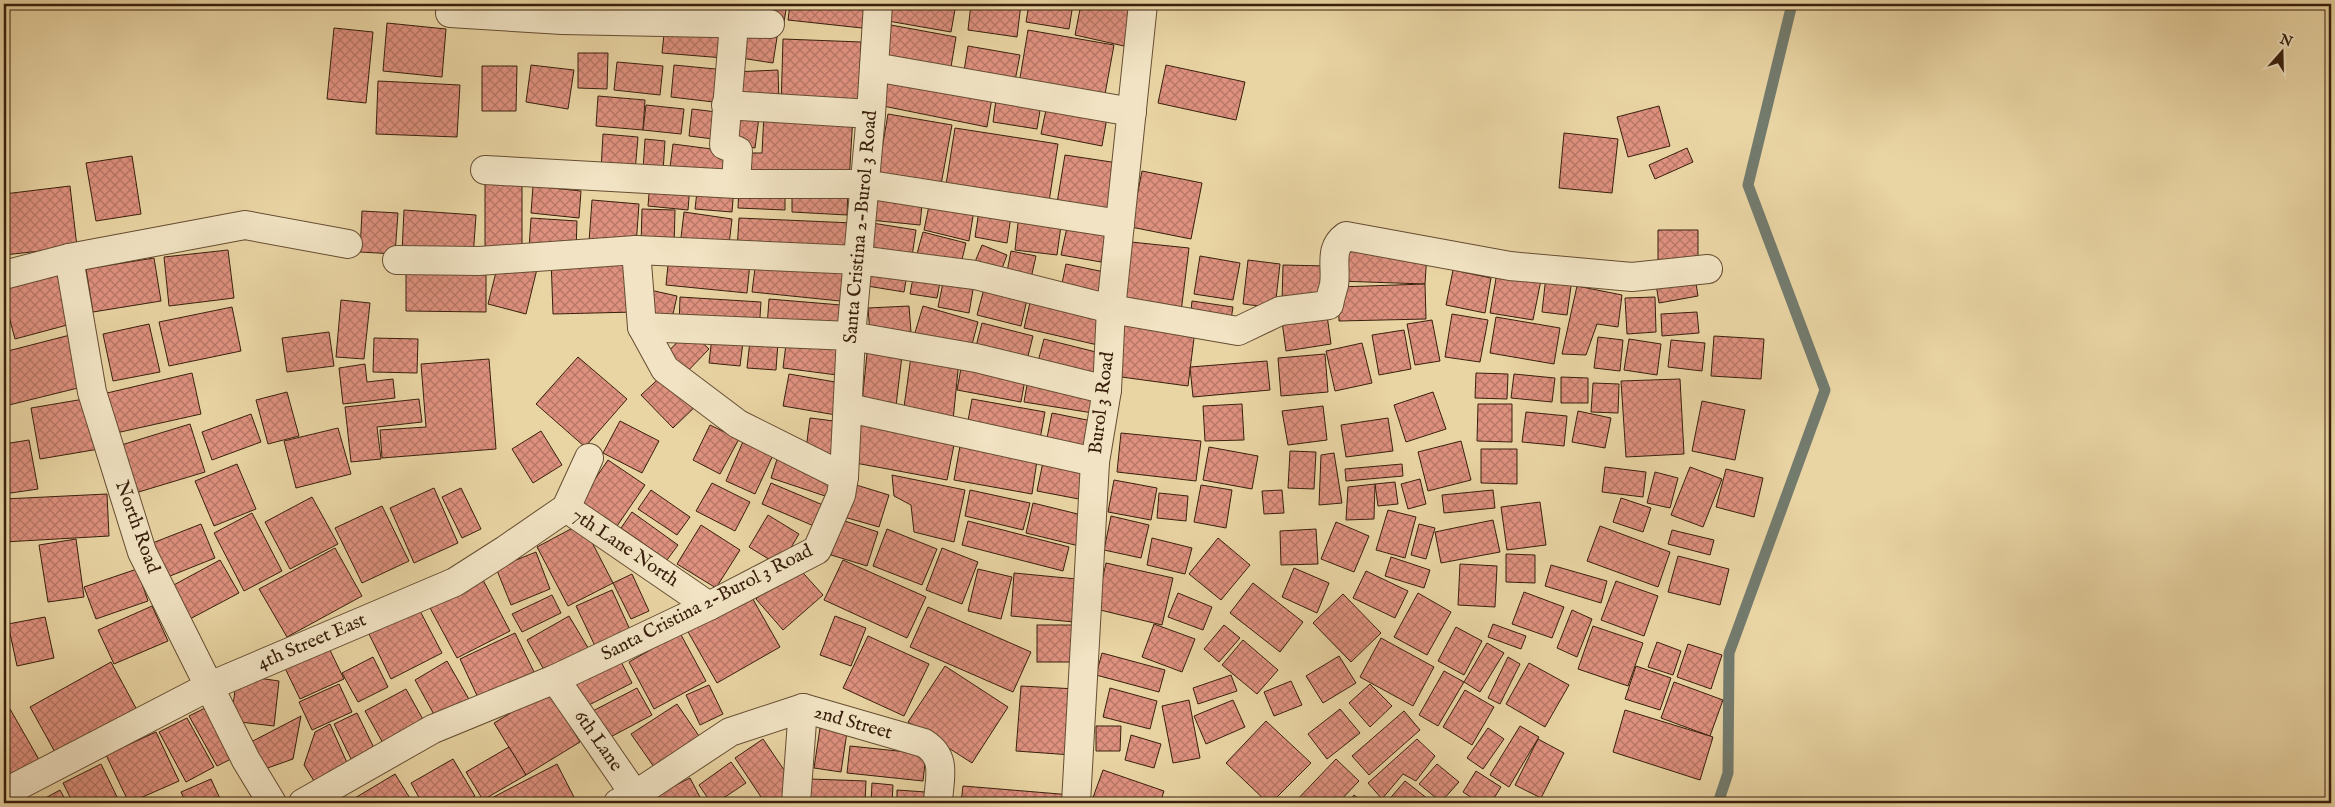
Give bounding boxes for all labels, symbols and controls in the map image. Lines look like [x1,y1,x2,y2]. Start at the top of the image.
north arrow [2258,28,2308,78]
text: N [2276,30,2295,51]
street label: Santa Cristina 2-Burol 3 Road [839,108,883,345]
street label: Burol 3 Road [1084,350,1120,456]
street label: North Road [109,477,165,577]
street label: 7th Lane North [567,503,683,593]
street label: Santa Cristina 2-Burol 3 Road [597,539,818,667]
street label: 4th Street East [254,608,371,676]
street label: 2nd Street [811,700,895,746]
street label: 6th Lane [568,706,628,777]

